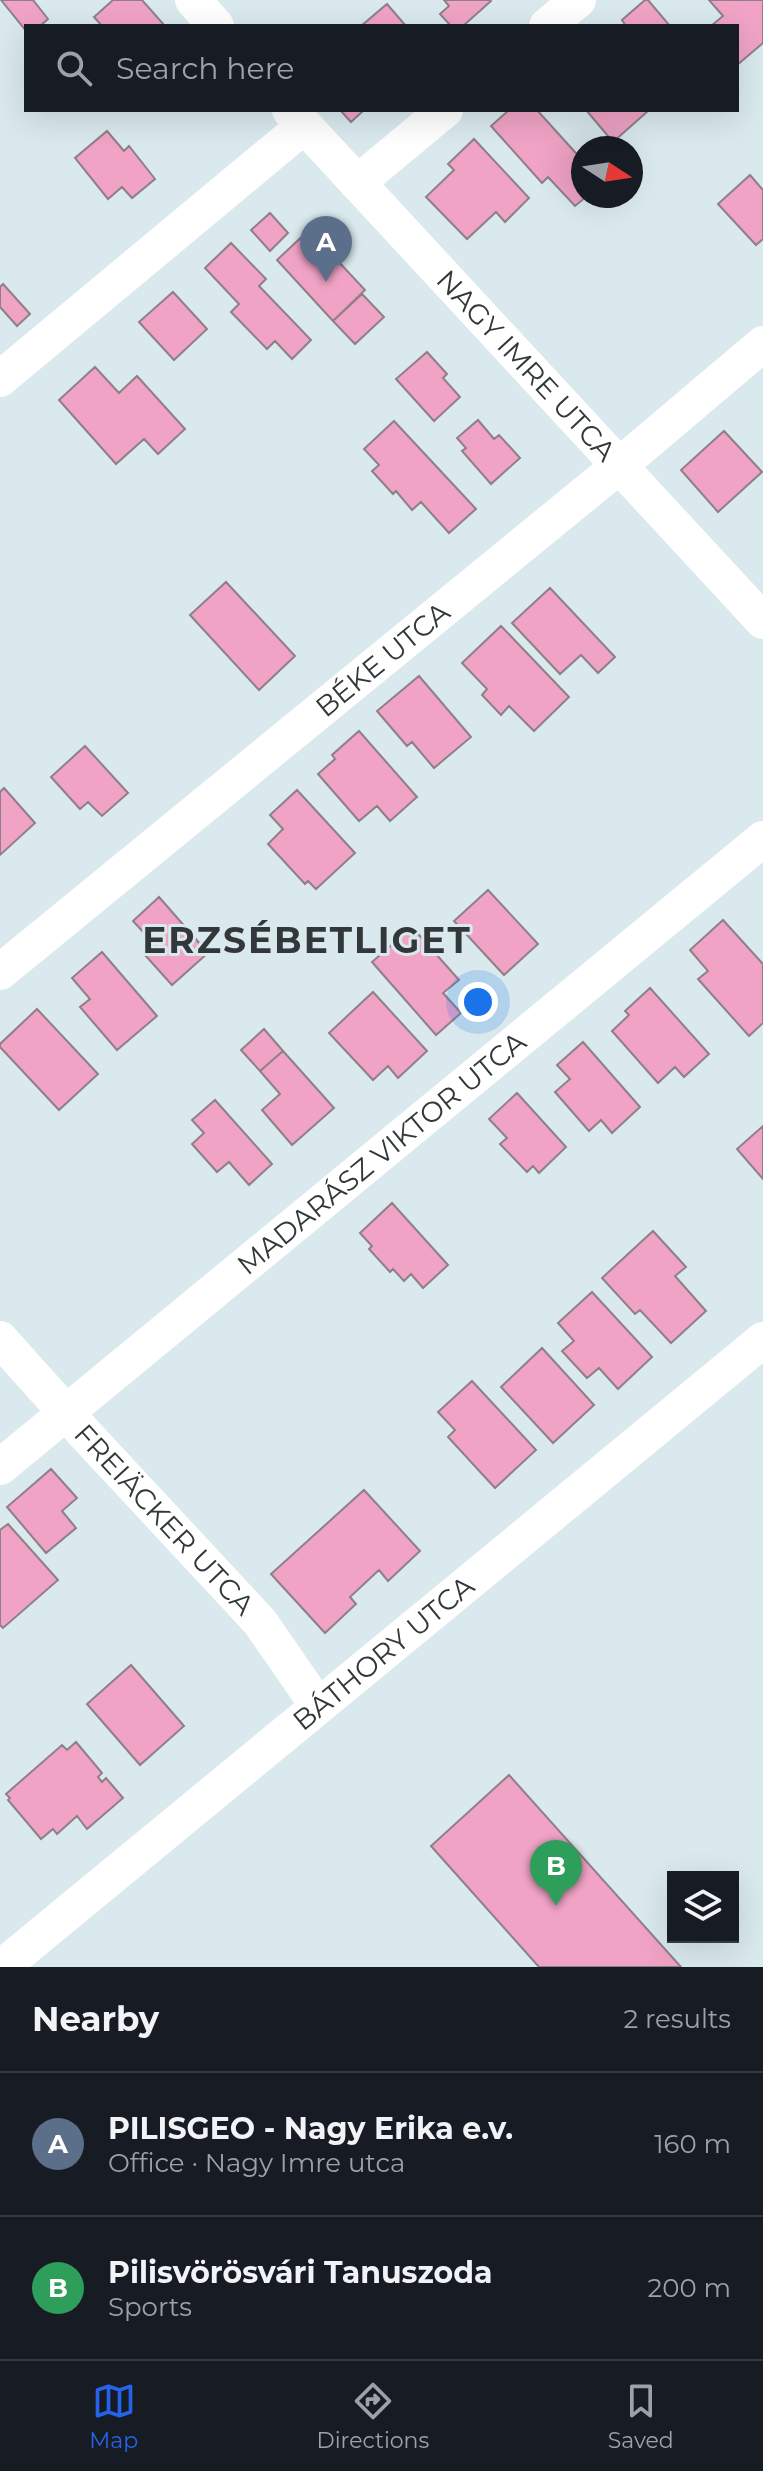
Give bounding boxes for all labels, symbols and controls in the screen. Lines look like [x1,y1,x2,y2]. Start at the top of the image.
search box [24,24,739,112]
icon: search [52,46,96,90]
text: Search here [116,50,294,87]
north arrow [571,136,643,208]
pin: A [300,216,352,282]
street label: NAGY IMRE UTCA [430,263,624,469]
street label: BÉKE UTCA [309,594,457,724]
district label: ERZSÉBETLIGET [142,918,472,962]
your location [458,982,498,1022]
street label: MADARÁSZ VIKTOR UTCA [230,1024,533,1282]
street label: FREIÄCKER UTCA [67,1417,262,1622]
street label: BÁTHORY UTCA [286,1568,481,1737]
pin: B [530,1840,582,1906]
map controls [667,1871,739,1943]
button: layers [667,1871,739,1943]
text: Nearby [32,1998,159,2040]
text: 2 results [623,2003,731,2035]
text: PILISGEO - Nagy Erika e.v. [108,2110,513,2147]
text: A [48,2128,68,2160]
text: 160 m [654,2128,731,2160]
text: Office · Nagy Imre utca [108,2147,405,2179]
text: Pilisvörösvári Tanuszoda [108,2254,492,2291]
text: B [48,2272,68,2304]
text: 200 m [647,2272,731,2304]
text: Sports [108,2291,192,2323]
tab: Map [89,2379,138,2454]
tab: Directions [317,2379,429,2454]
tab: Saved [608,2379,674,2454]

